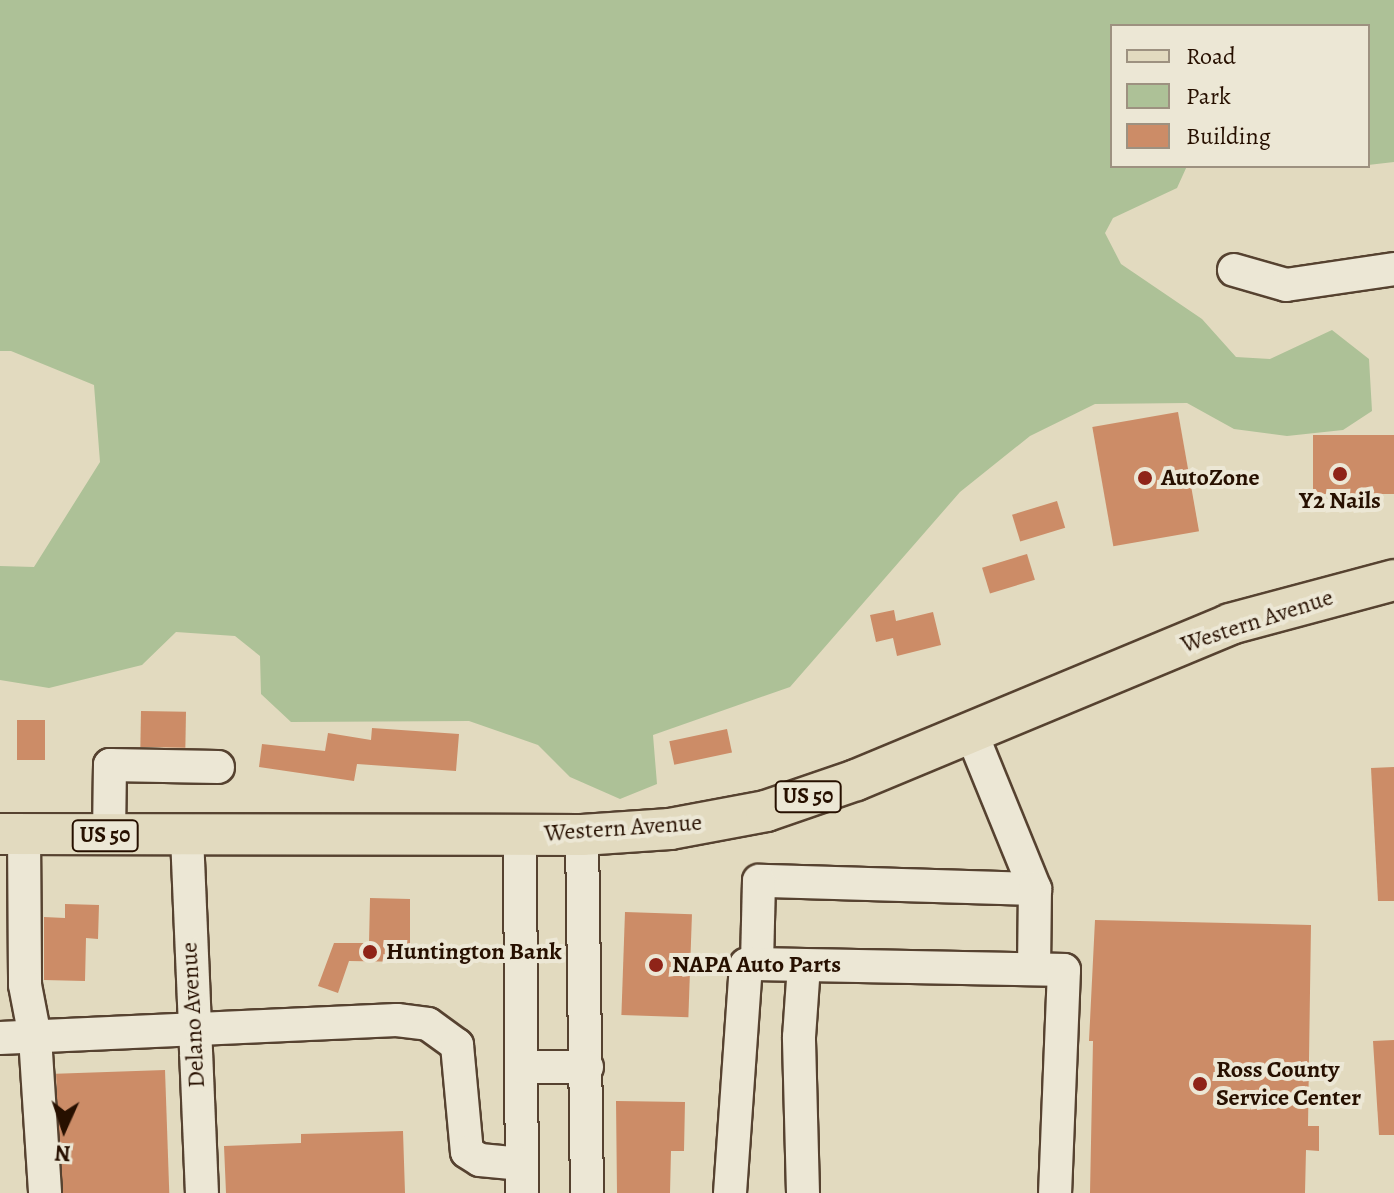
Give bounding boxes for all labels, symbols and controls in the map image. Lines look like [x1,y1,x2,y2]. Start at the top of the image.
legend [1110,24,1370,168]
text: Road [1186,40,1236,72]
text: Park [1186,80,1231,112]
text: Building [1186,120,1271,152]
place label: AutoZone [1161,464,1260,492]
marker: Y2 Nails [1331,465,1349,483]
marker: AutoZone [1136,469,1154,487]
place label: Y2 Nails [1299,487,1381,515]
street label: Western Avenue [1177,583,1337,659]
road number: US 50 [774,779,842,815]
street label: Western Avenue [543,808,703,848]
road number: US 50 [71,818,139,854]
place label: Huntington Bank [386,938,562,966]
street label: Delano Avenue [175,941,211,1089]
marker: Huntington Bank [361,943,379,961]
place label: NAPA Auto Parts [672,951,841,979]
marker: NAPA Auto Parts [647,956,665,974]
place label: Ross County Service Center [1216,1056,1361,1112]
marker: Ross County Service Center [1191,1075,1209,1093]
north arrow [24,1089,104,1169]
text: N [54,1138,72,1168]

